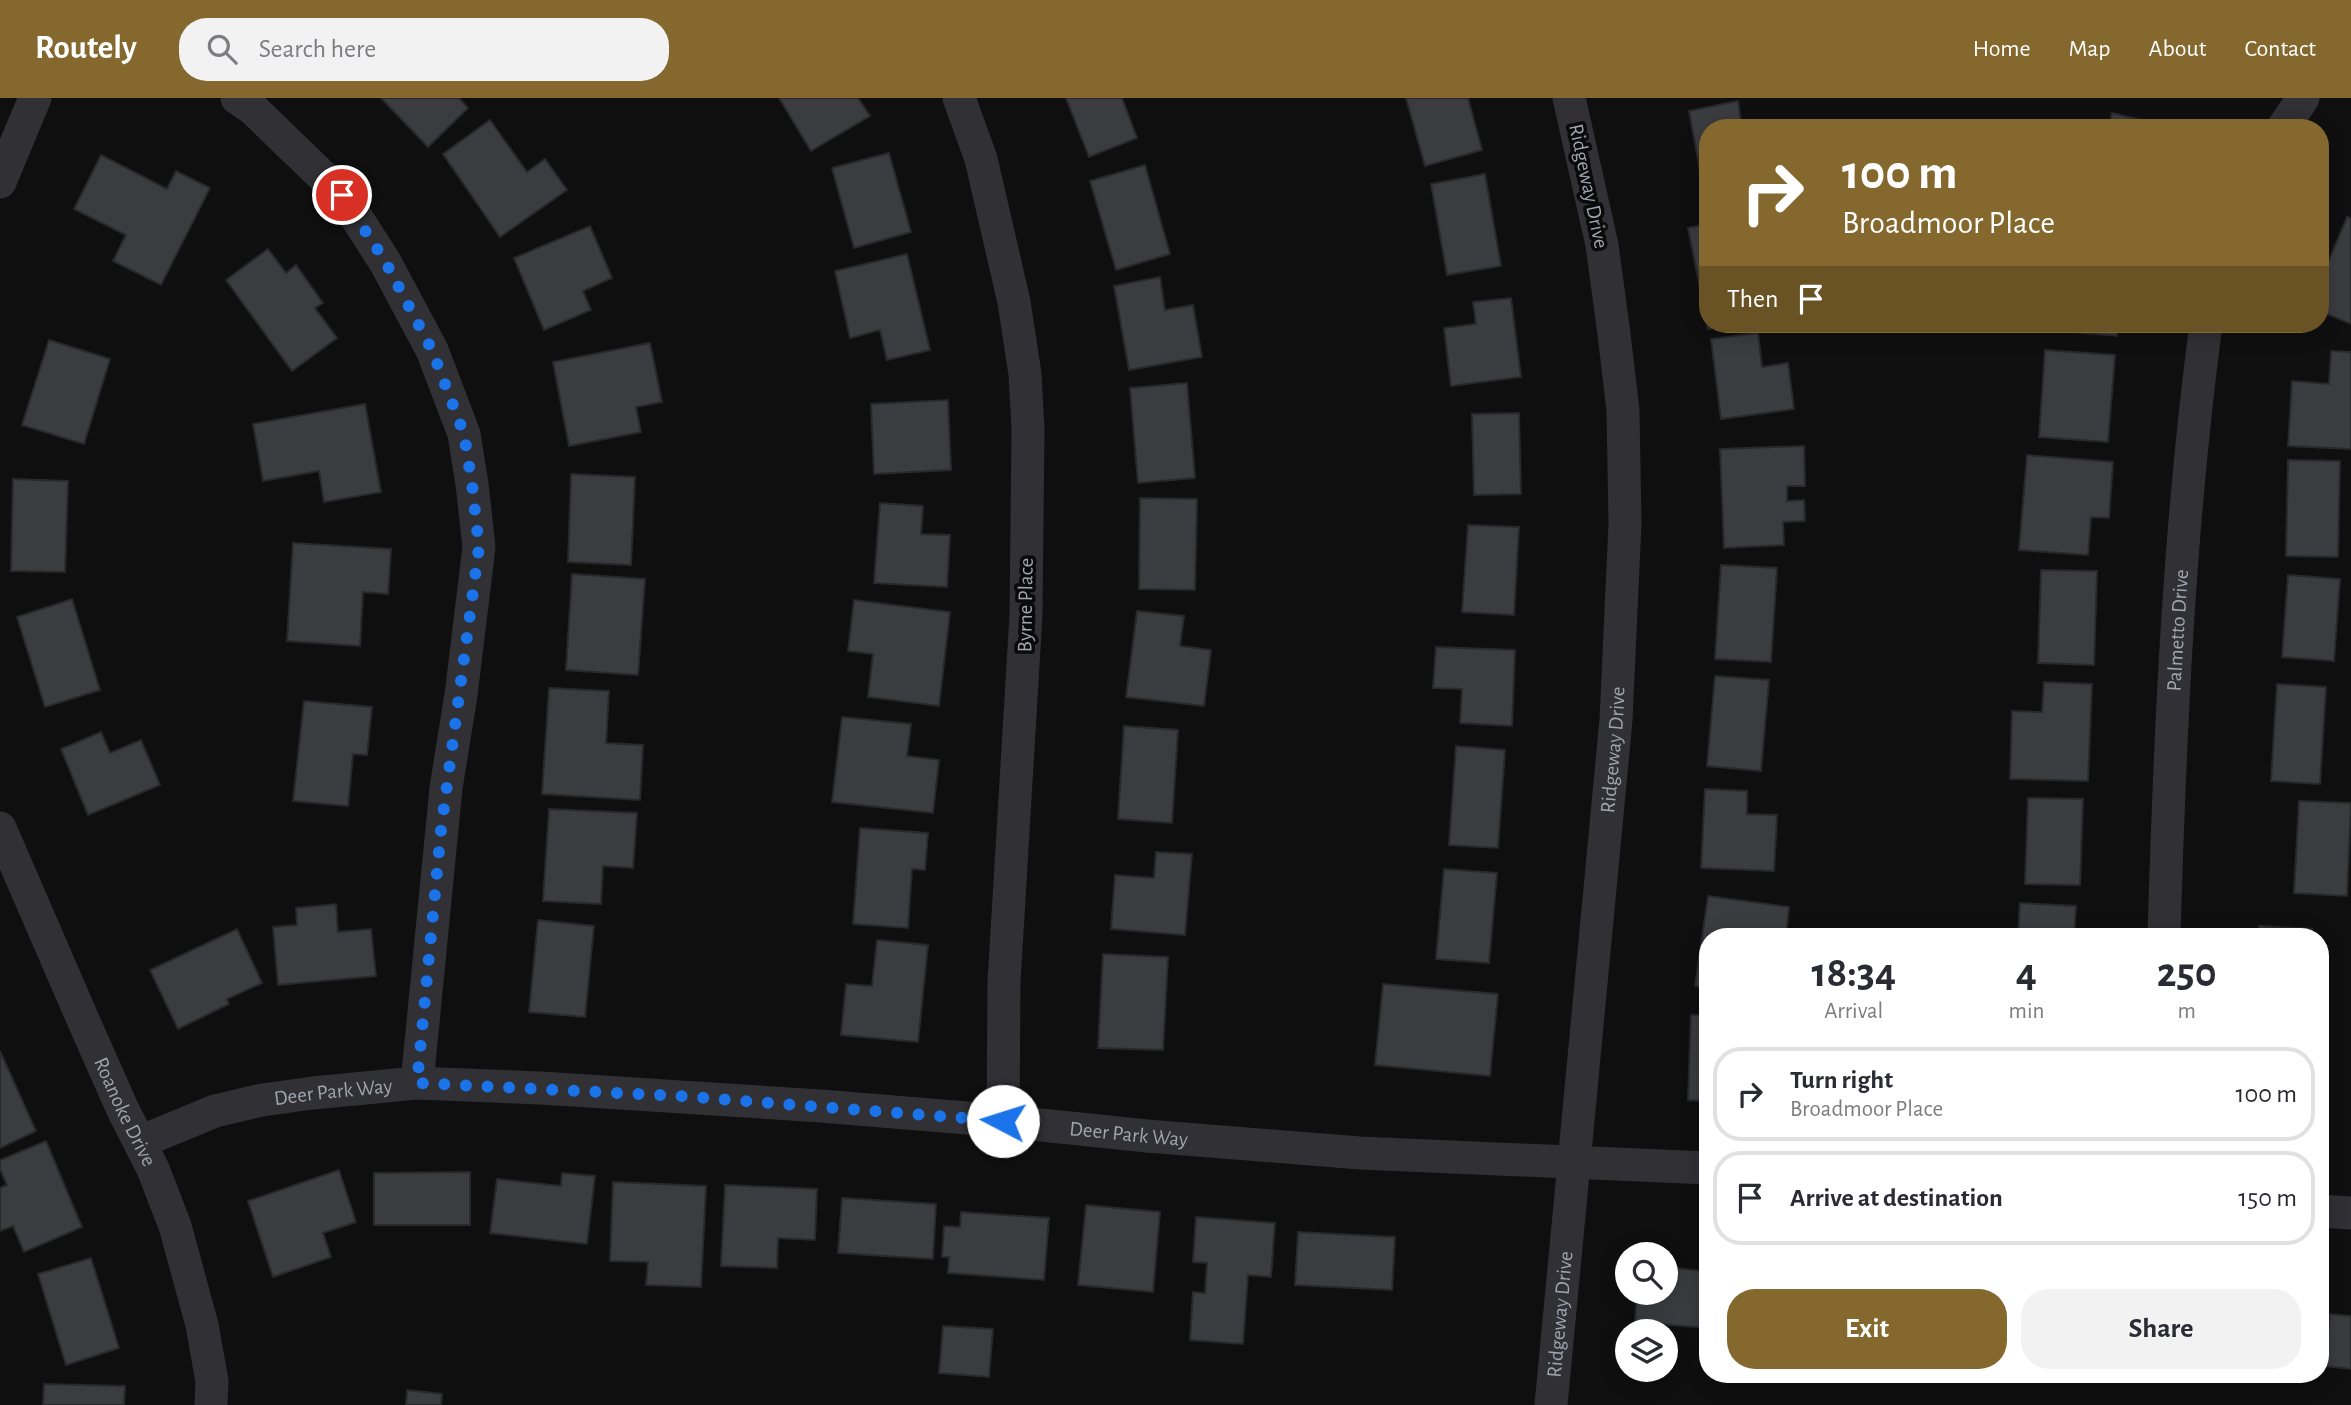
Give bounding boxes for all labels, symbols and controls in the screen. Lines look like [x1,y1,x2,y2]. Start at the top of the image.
search box [179,18,669,81]
icon: search [203,30,241,68]
text: Routely [35,32,137,65]
text: Search here [259,36,376,62]
text: Home [1973,37,2031,61]
text: Map [2069,37,2111,61]
text: About [2149,37,2206,61]
text: Contact [2244,37,2316,61]
street label: Ridgeway Drive [1565,122,1612,250]
icon: right [1727,147,1818,238]
text: 100 m [1842,149,1958,198]
pin [312,165,372,225]
icon: arrive [323,176,361,214]
text: Broadmoor Place [1842,207,2055,239]
icon: arrive [1792,280,1830,318]
text: Then [1727,286,1778,312]
street label: Byrne Place [1014,558,1037,652]
street label: Palmetto Drive [2164,569,2192,692]
street label: Ridgeway Drive [1597,686,1629,814]
text: 18:34 [1811,952,1896,994]
text: 4 [2016,952,2037,994]
text: 250 [2157,952,2217,994]
text: Arrival [1824,1000,1883,1023]
text: min [2009,1000,2044,1023]
text: m [2177,1000,2196,1023]
street label: Roanoke Drive [90,1054,160,1170]
text: Turn right [1790,1067,1893,1093]
street label: Deer Park Way [273,1075,393,1109]
icon: right [1731,1075,1769,1113]
text: 100 m [2236,1081,2297,1107]
position arrow [966,1084,1040,1158]
text: Broadmoor Place [1790,1098,1943,1121]
street label: Deer Park Way [1068,1118,1189,1150]
icon: arrive [1731,1179,1769,1217]
text: Arrive at destination [1790,1185,2003,1211]
text: 150 m [2238,1185,2297,1211]
map controls [1615,1242,1678,1382]
button: search [1615,1242,1678,1305]
street label: Ridgeway Drive [1544,1250,1577,1379]
button: Exit [1727,1289,2007,1369]
button: Share [2021,1289,2301,1369]
button: layers [1615,1319,1678,1382]

